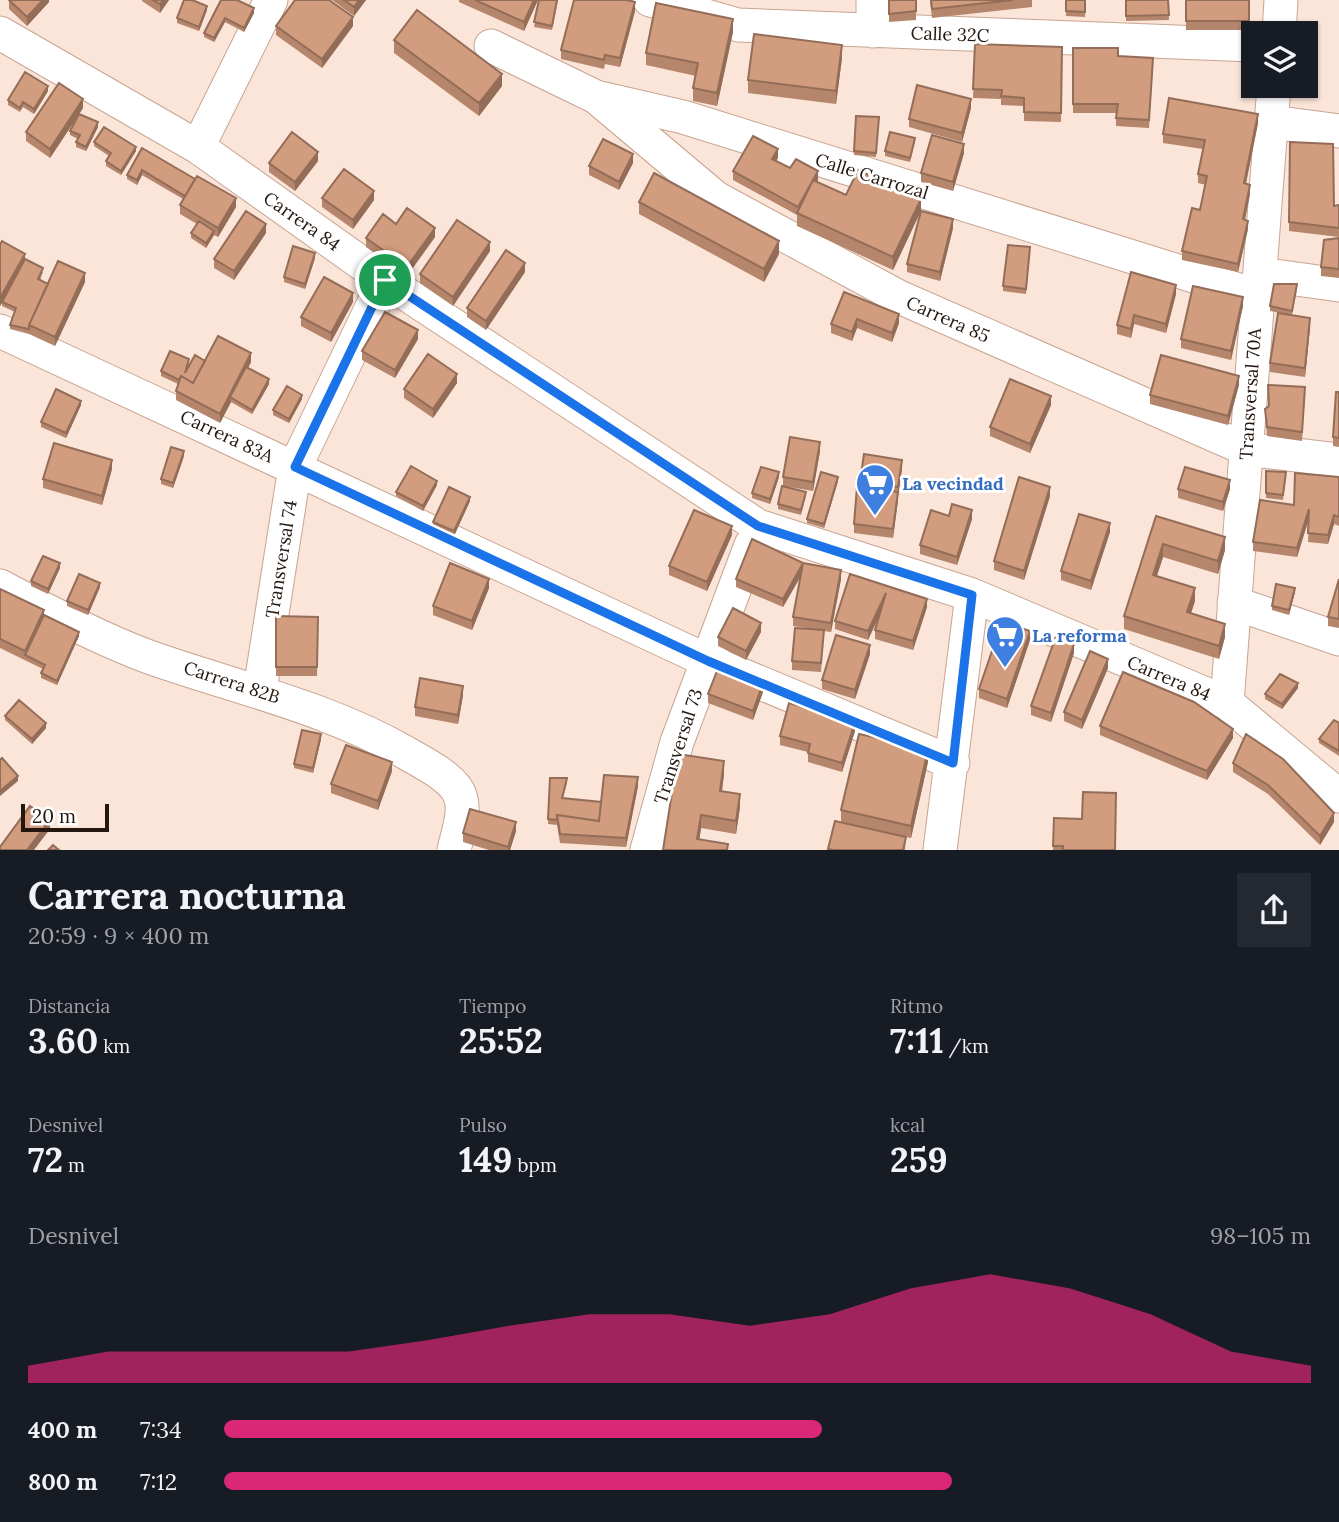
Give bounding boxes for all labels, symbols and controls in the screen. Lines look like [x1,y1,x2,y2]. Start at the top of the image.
street label: Calle 32C [910,21,990,47]
map controls [1241,21,1318,98]
button: layers [1241,21,1318,98]
street label: Calle Carrozal [812,148,932,204]
street label: Carrera 84 [259,186,345,256]
pin [355,250,415,310]
icon: arrive [366,261,404,299]
street label: Carrera 85 [903,290,993,348]
street label: Transversal 70A [1234,327,1266,461]
street label: Carrera 83A [177,404,278,468]
supermarket icon: La vecindad [854,462,896,517]
place label: La vecindad [902,472,1004,495]
street label: Transversal 74 [260,498,302,620]
supermarket icon: La reforma [984,614,1026,669]
place label: La reforma [1032,624,1127,647]
street label: Carrera 84 [1124,650,1215,706]
street label: Carrera 82B [181,656,283,708]
street label: Transversal 73 [649,686,707,806]
scale bar [21,801,108,833]
text: 20 m [32,804,76,828]
text: Carrera nocturna [28,871,346,919]
button: share [1237,873,1311,947]
text: 20:59 · 9 × 400 m [28,921,209,950]
text: Distancia [28,994,110,1018]
text: Tiempo [459,994,526,1018]
text: Ritmo [890,994,943,1018]
text: 3.60 [28,1018,98,1063]
text: 25:52 [459,1018,543,1063]
text: 7:11 [890,1018,944,1063]
text: km [98,1034,130,1058]
text: /km [944,1034,989,1058]
text: Desnivel [28,1113,103,1137]
text: Pulso [459,1113,507,1137]
text: kcal [890,1113,925,1137]
text: 72 [28,1137,63,1182]
text: 149 [459,1137,513,1182]
text: 259 [890,1137,948,1182]
text: m [63,1153,85,1177]
text: bpm [513,1153,557,1177]
text: Desnivel [28,1221,119,1250]
text: 98–105 m [1210,1221,1311,1250]
text: 400 m [28,1415,97,1444]
text: 7:34 [140,1415,182,1444]
text: 800 m [28,1467,98,1496]
text: 7:12 [140,1467,177,1496]

